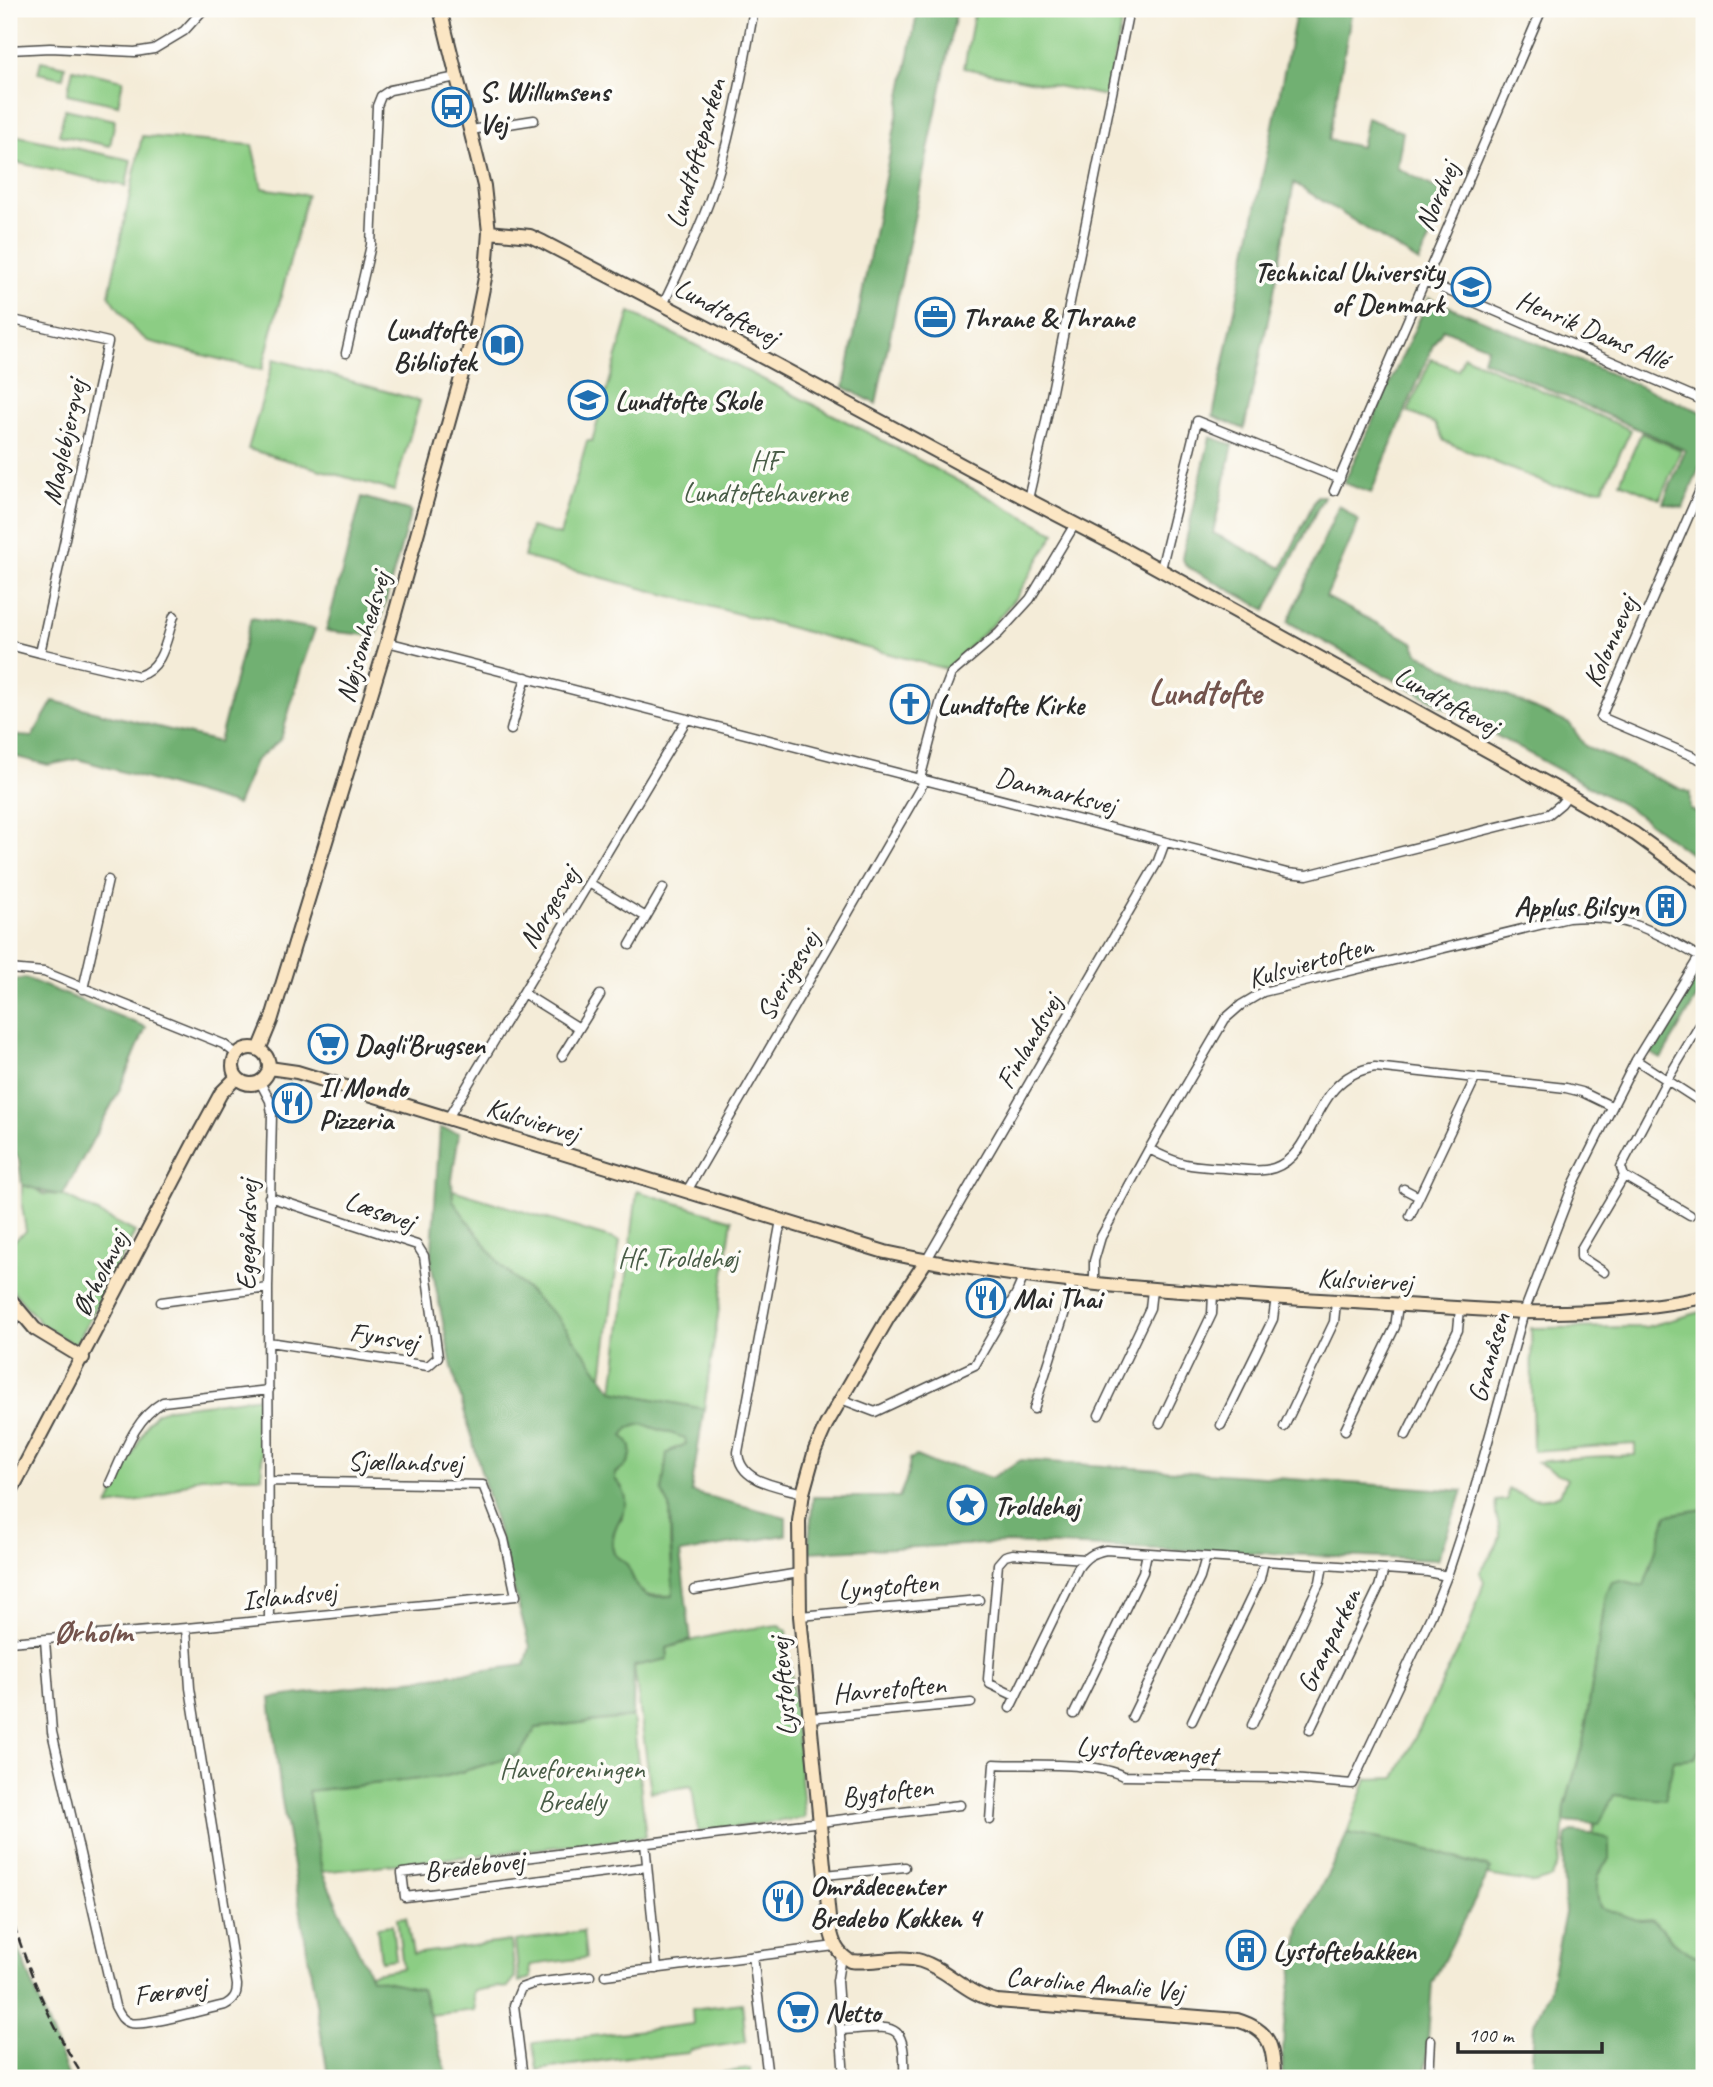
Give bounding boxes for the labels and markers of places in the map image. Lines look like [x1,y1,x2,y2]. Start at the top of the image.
place label: S. Willumsens Vej [479,74,613,141]
bus stop icon: S. Willumsens Vej [431,86,473,128]
place label: Technical University of Denmark [1254,254,1447,321]
school or university icon: Technical University of Denmark [1450,266,1492,308]
office icon: Thrane & Thrane [914,296,956,338]
place label: Thrane & Thrane [962,300,1137,335]
place label: Lundtofte Bibliotek [386,312,479,379]
library icon: Lundtofte Bibliotek [482,324,524,366]
school or university icon: Lundtofte Skole [567,379,609,421]
place label: Lundtofte Skole [615,383,764,418]
church icon: Lundtofte Kirke [889,683,931,725]
place label: Lundtofte Kirke [937,687,1087,722]
building icon: Applus Bilsyn [1645,885,1687,927]
place label: Applus Bilsyn [1514,889,1640,924]
supermarket icon: Dagli'Brugsen [307,1023,349,1065]
place label: Dagli'Brugsen [355,1027,486,1062]
place label: Il Mondo Pizzeria [319,1070,410,1137]
restaurant icon: Il Mondo Pizzeria [271,1082,313,1124]
restaurant icon: Mai Thai [965,1277,1007,1319]
place label: Mai Thai [1013,1281,1105,1316]
place icon: Troldehøj [946,1484,988,1526]
place label: Troldehøj [994,1488,1083,1523]
place label: Områdecenter Bredebo Køkken 4 [810,1868,984,1935]
restaurant icon: Områdecenter Bredebo Køkken 4 [762,1880,804,1922]
building icon: Lystoftebakken [1225,1929,1267,1971]
place label: Lystoftebakken [1273,1933,1417,1968]
supermarket icon: Netto [777,1991,819,2033]
place label: Netto [825,1995,884,2030]

